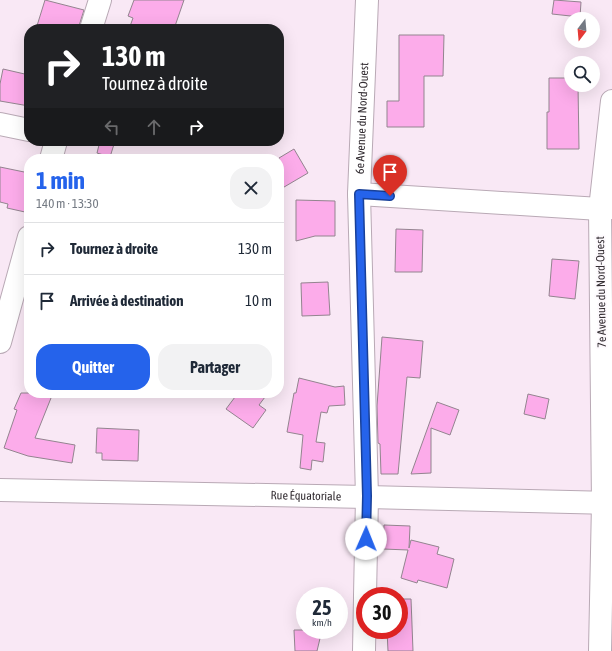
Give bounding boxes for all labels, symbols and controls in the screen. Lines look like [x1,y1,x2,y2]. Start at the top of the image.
north arrow [564,12,600,48]
map controls [564,12,600,92]
icon: right [36,40,88,92]
text: 130 m [102,40,165,72]
button: search [564,56,600,92]
street label: 6e Avenue du Nord-Ouest [353,62,371,174]
text: Tournez à droite [102,73,208,94]
icon: left [101,116,123,138]
icon: ahead [143,116,165,138]
icon: right [185,116,207,138]
pin [373,155,407,196]
icon: arrive [379,161,401,183]
text: 1 min [36,167,85,194]
button: close [230,167,272,209]
text: 140 m · 13:30 [36,196,99,211]
street label: 7e Avenue du Nord-Ouest [593,236,609,348]
icon: right [36,238,58,260]
text: Tournez à droite [70,240,158,257]
text: 130 m [238,240,272,257]
icon: arrive [36,290,58,312]
text: Arrivée à destination [70,292,184,309]
text: 10 m [245,292,272,309]
button: Quitter [36,344,150,390]
button: Partager [158,344,272,390]
street label: Rue Équatoriale [271,488,341,504]
position arrow [345,518,387,560]
speed limit sign: 30 [356,587,408,639]
text: 25 [313,596,331,619]
text: km/h [312,617,332,628]

